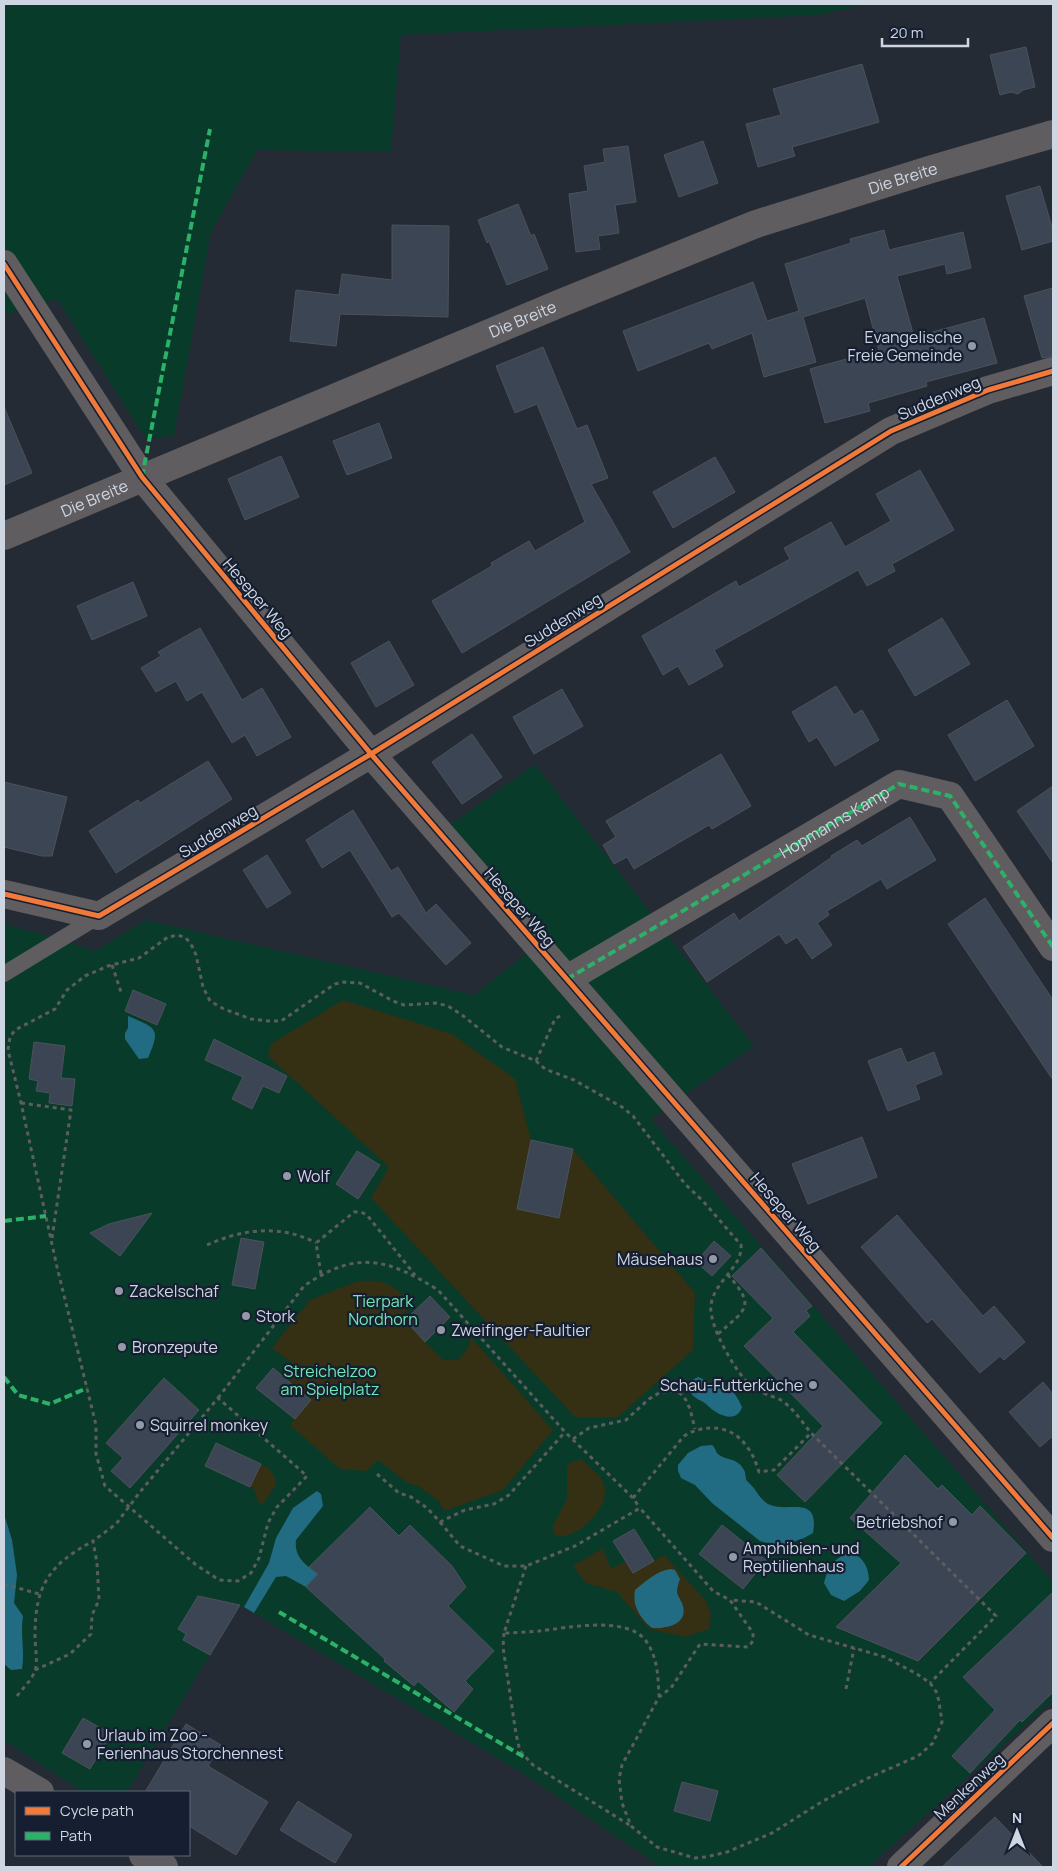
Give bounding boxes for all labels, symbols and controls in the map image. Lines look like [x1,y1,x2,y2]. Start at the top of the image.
scale bar [882,15,968,47]
text: 20 m [890,22,923,43]
street label: Die Breite [866,157,940,199]
street label: Die Breite [485,295,559,343]
place label: Evangelische Freie Gemeinde [847,326,962,366]
marker: Evangelische Freie Gemeinde [966,340,978,352]
street label: Suddenweg [894,371,984,425]
street label: Die Breite [57,474,131,522]
street label: Heseper Weg [218,553,298,643]
street label: Suddenweg [520,587,606,653]
street label: Hopmanns Kamp [775,781,894,863]
street label: Suddenweg [175,799,261,863]
street label: Heseper Weg [479,863,561,951]
place label: Wolf [297,1165,330,1187]
street label: Heseper Weg [745,1168,827,1256]
marker: Wolf [281,1170,293,1182]
place label: Mäusehaus [617,1248,703,1270]
marker: Mäusehaus [707,1253,719,1265]
place label: Zackelschaf [129,1280,219,1302]
marker: Zackelschaf [113,1285,125,1297]
park label: Tierpark Nordhorn [348,1290,418,1330]
place label: Stork [256,1305,296,1327]
marker: Stork [240,1310,252,1322]
place label: Zweifinger-Faultier [451,1319,591,1341]
marker: Zweifinger-Faultier [435,1324,447,1336]
place label: Bronzepute [132,1336,218,1358]
marker: Bronzepute [116,1341,128,1353]
park label: Streichelzoo am Spielplatz [281,1360,379,1400]
place label: Schau-Futterküche [660,1374,803,1396]
marker: Schau-Futterküche [807,1379,819,1391]
place label: Squirrel monkey [150,1414,269,1436]
marker: Squirrel monkey [134,1419,146,1431]
place label: Betriebshof [856,1511,943,1533]
marker: Betriebshof [947,1516,959,1528]
place label: Amphibien- und Reptilienhaus [743,1537,860,1577]
marker: Amphibien- und Reptilienhaus [727,1551,739,1563]
place label: Urlaub im Zoo - Ferienhaus Storchennest [97,1724,283,1764]
marker: Urlaub im Zoo - Ferienhaus Storchennest [81,1738,93,1750]
street label: Menkenweg [929,1748,1009,1824]
legend [15,1791,190,1856]
text: Cycle path [60,1800,134,1821]
north arrow [992,1806,1042,1856]
text: N [1012,1808,1022,1827]
text: Path [60,1825,92,1846]

